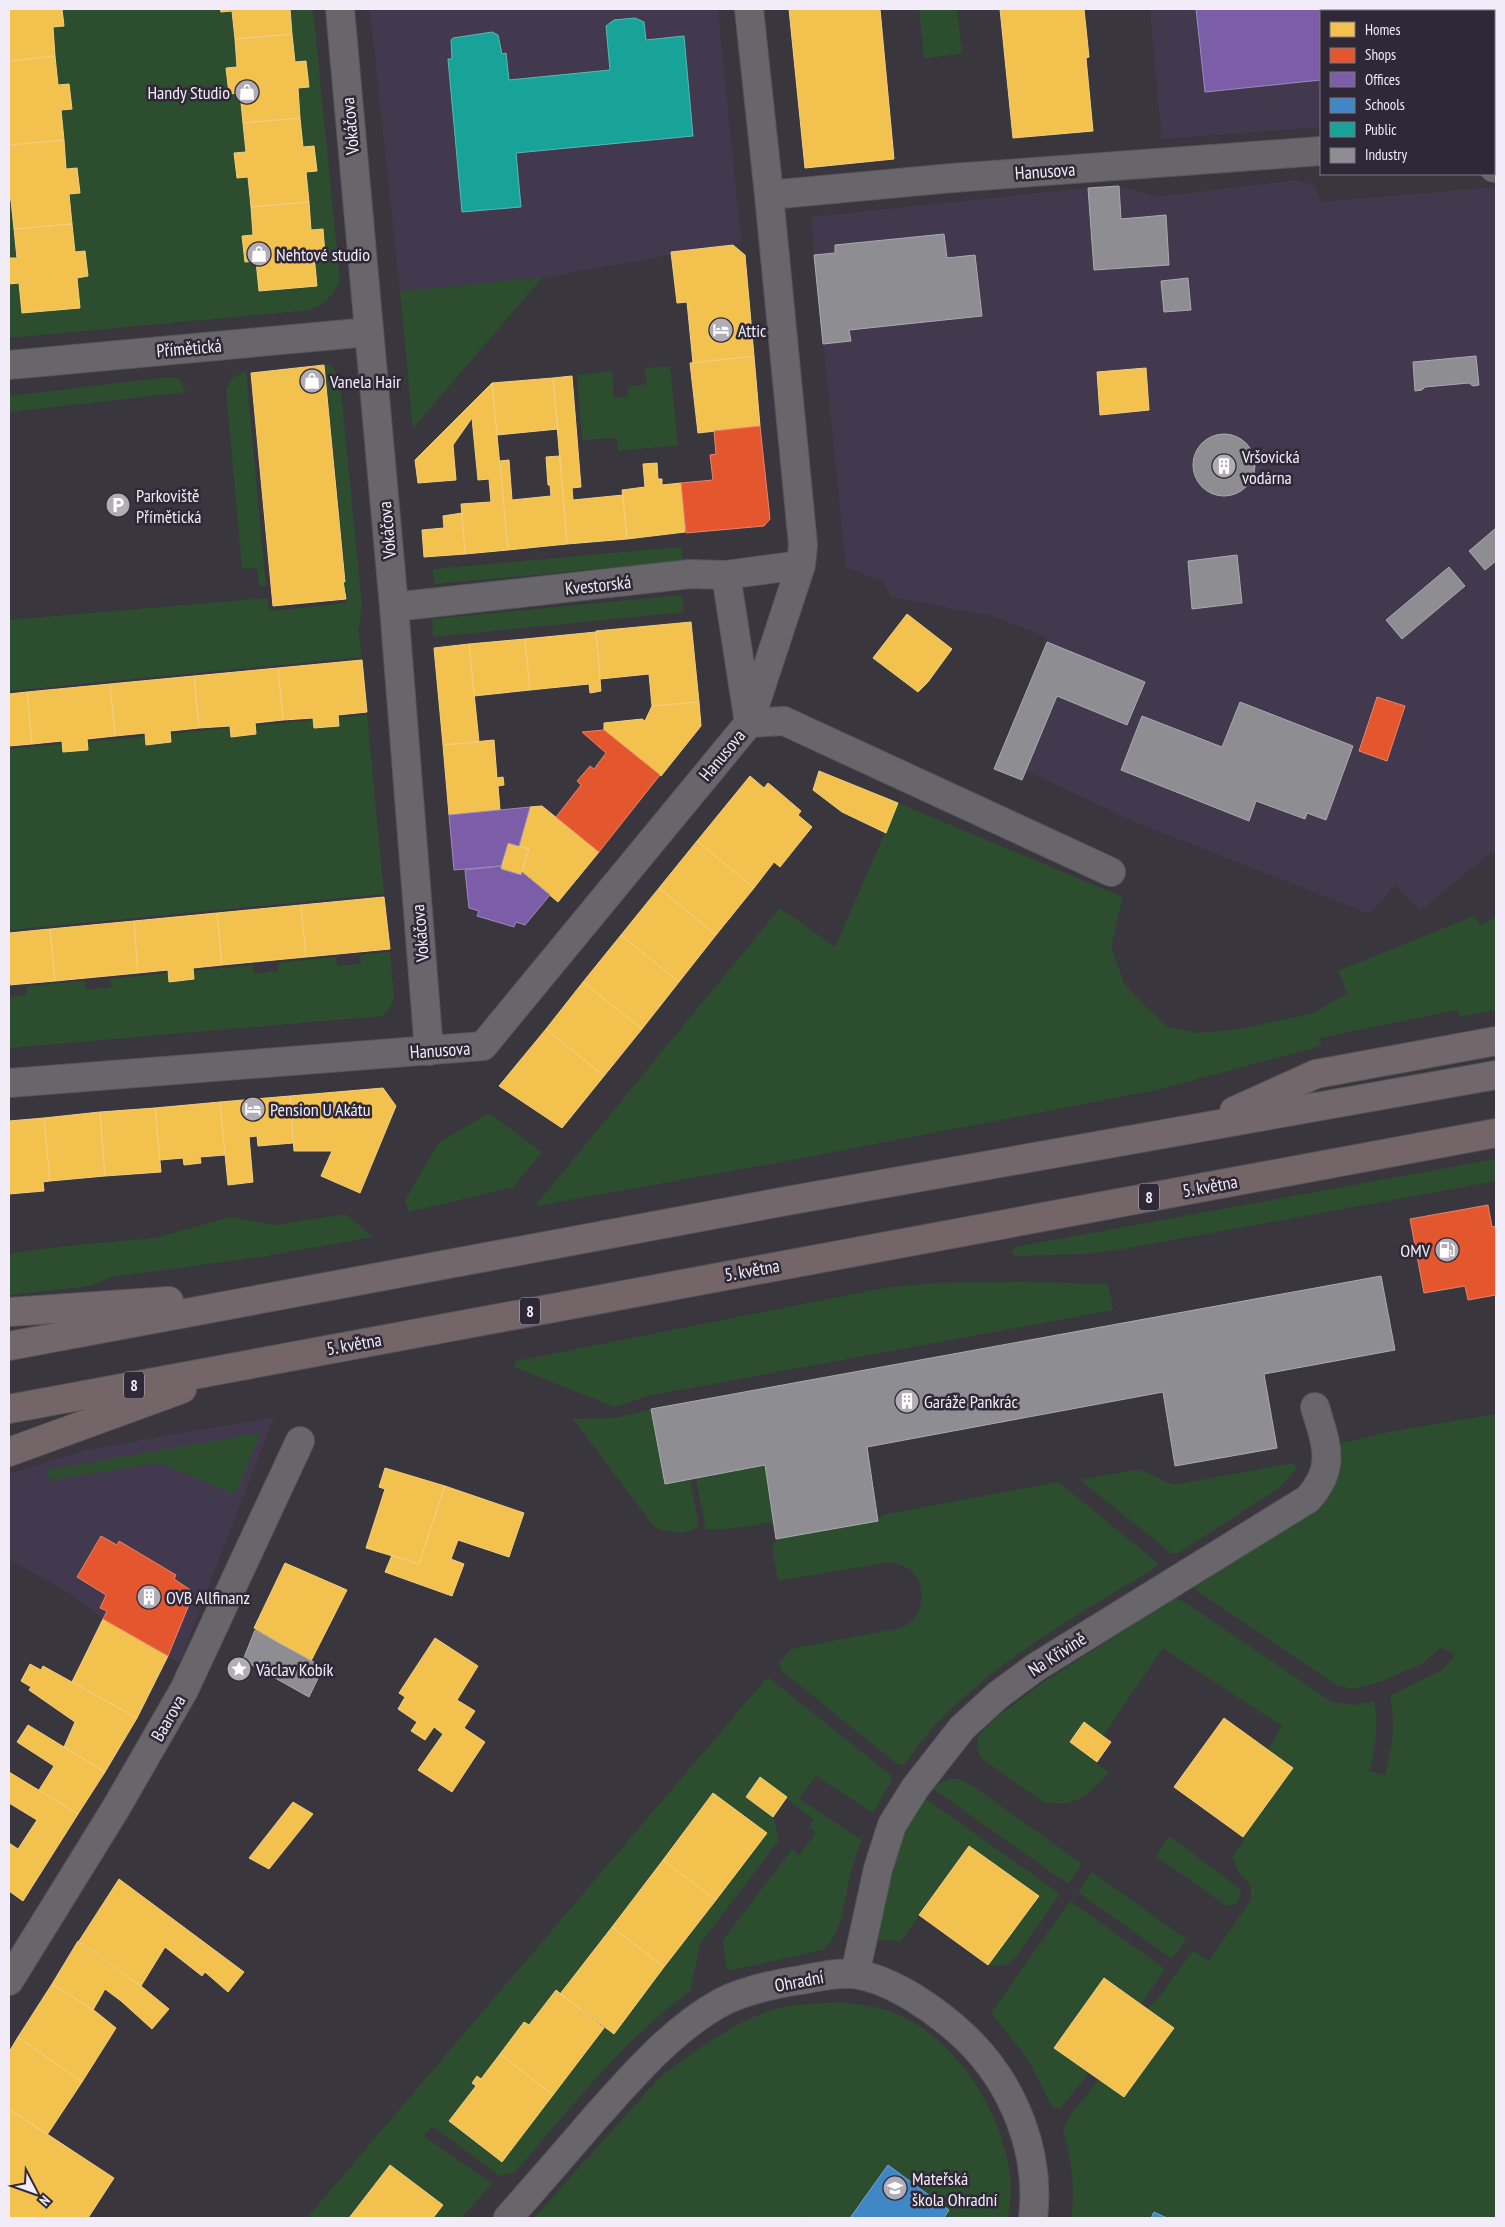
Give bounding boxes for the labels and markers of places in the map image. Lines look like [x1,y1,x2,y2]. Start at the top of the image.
shop icon: Handy Studio [234,79,260,105]
place label: Handy Studio [147,81,230,104]
shop icon: Nehtové studio [246,241,272,267]
place label: Nehtové studio [276,243,370,266]
hotel icon: Attic [708,317,734,343]
place label: Attic [738,319,767,342]
shop icon: Vanela Hair [299,368,325,394]
place label: Vanela Hair [329,370,401,393]
place label: Vršovická vodárna [1241,445,1300,489]
building icon: Vršovická vodárna [1211,453,1237,479]
place label: Parkoviště Přímětická [136,484,202,528]
parking icon: Parkoviště Přímětická [105,492,131,518]
hotel icon: Pension U Akátu [240,1096,266,1122]
place label: Pension U Akátu [270,1098,371,1121]
fuel station icon: OMV [1434,1237,1460,1263]
place label: OMV [1400,1239,1431,1262]
building icon: Garáže Pankrác [894,1388,920,1414]
place label: Garáže Pankrác [924,1390,1019,1413]
building icon: OVB Allfinanz [136,1584,162,1610]
place label: OVB Allfinanz [166,1586,250,1609]
place icon: Václav Kobík [226,1656,252,1682]
place label: Václav Kobík [255,1658,334,1681]
place label: Mateřská škola Ohradní [912,2167,998,2211]
school or university icon: Mateřská škola Ohradní [882,2175,908,2201]

